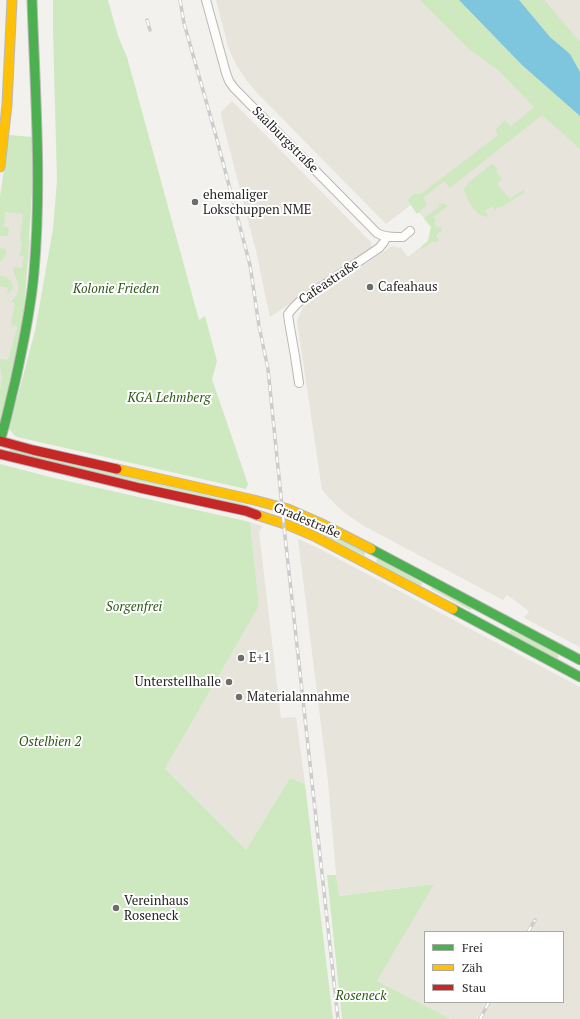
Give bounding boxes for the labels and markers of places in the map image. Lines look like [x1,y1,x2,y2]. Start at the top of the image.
place label: ehemaliger Lokschuppen NME [203,187,311,218]
marker: ehemaliger Lokschuppen NME [190,197,200,207]
place label: Cafeahaus [378,279,438,295]
marker: Cafeahaus [365,282,375,292]
place label: E+1 [249,650,270,666]
marker: E+1 [236,653,246,663]
place label: Unterstellhalle [135,674,221,690]
marker: Unterstellhalle [224,677,234,687]
place label: Materialannahme [247,689,350,705]
marker: Materialannahme [234,692,244,702]
place label: Vereinhaus Roseneck [124,893,189,924]
marker: Vereinhaus Roseneck [111,903,121,913]

